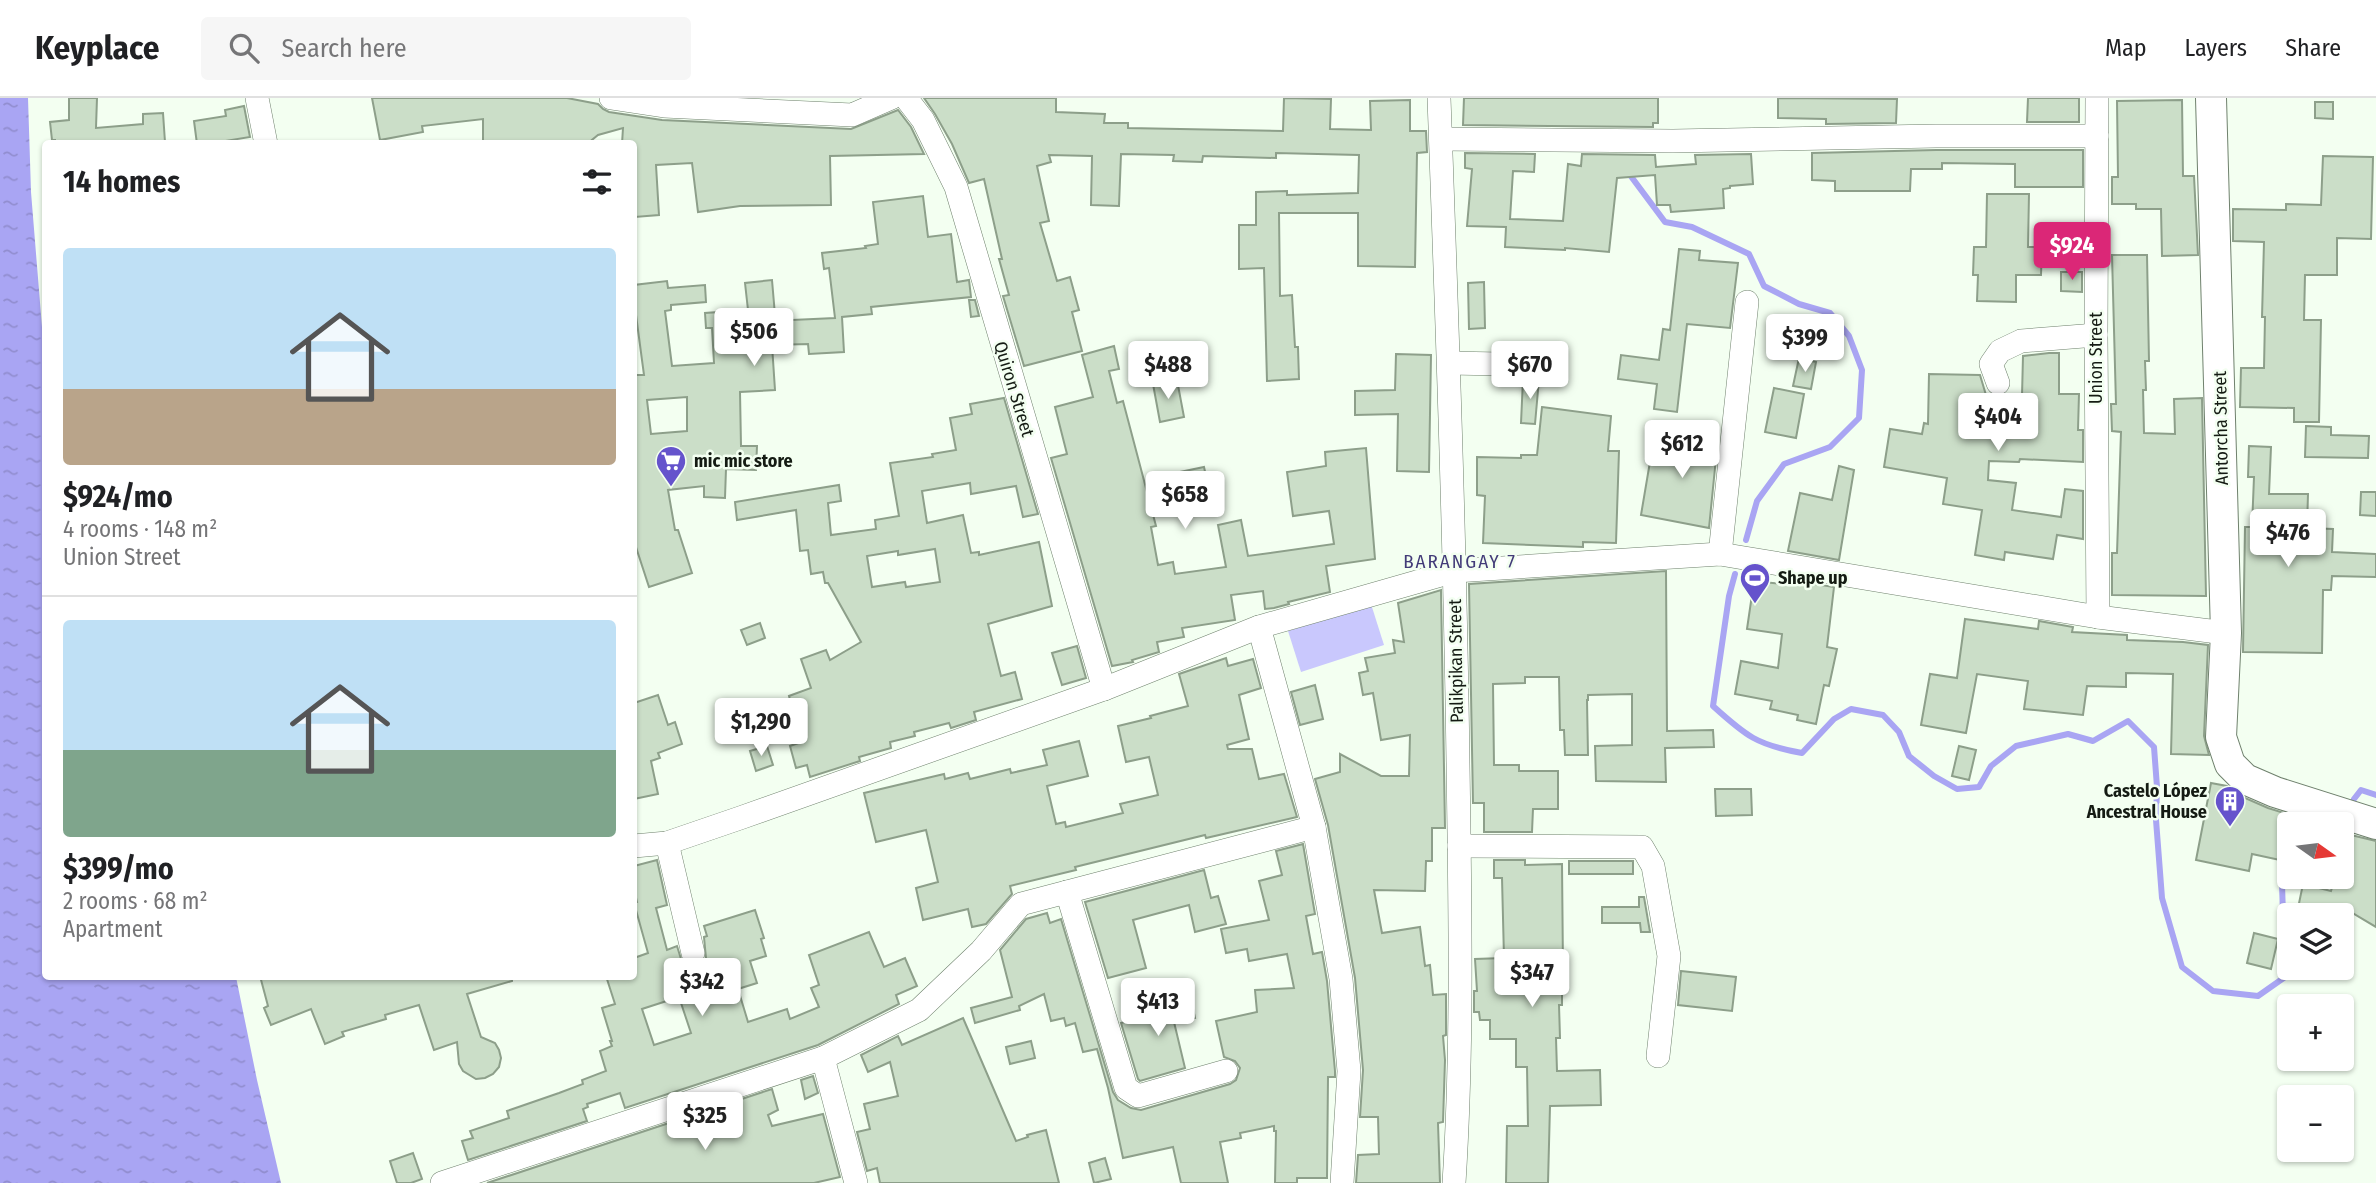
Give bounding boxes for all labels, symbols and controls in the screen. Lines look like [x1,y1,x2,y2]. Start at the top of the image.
search box [201,17,691,80]
text: Keyplace [35,28,159,68]
icon: search [225,29,263,67]
text: Search here [281,33,407,64]
text: Map [2105,34,2147,62]
text: Layers [2185,34,2247,62]
text: Share [2285,34,2341,62]
icon: filters [578,163,616,201]
text: 14 homes [63,164,180,200]
pin: $924 [2031,222,2113,282]
text: $924 [2050,231,2094,259]
icon: home [277,294,403,420]
pin: $506 [713,308,795,368]
street label: Union Street [2085,312,2107,404]
pin: $399 [1764,314,1846,374]
text: $506 [730,317,778,345]
text: $399 [1782,323,1828,351]
street label: Quiron Street [989,339,1039,439]
pin: $488 [1127,342,1209,401]
pin: $670 [1489,342,1571,401]
text: $488 [1144,350,1192,378]
text: $670 [1507,350,1553,378]
street label: Antorcha Street [2209,371,2233,485]
pin: $404 [1957,394,2039,453]
text: $404 [1974,402,2022,430]
pin: $612 [1641,420,1723,480]
text: $612 [1661,429,1703,457]
supermarket icon: mic mic store [654,444,688,488]
place label: mic mic store [694,450,793,472]
pin: $658 [1144,472,1226,531]
text: $924/mo [63,479,173,515]
text: $658 [1162,480,1208,508]
pin: $476 [2247,510,2329,569]
text: 4 rooms · 148 m² [63,515,217,543]
text: $476 [2266,518,2310,546]
text: Union Street [63,543,181,571]
district label: BARANGAY 7 [1403,550,1517,573]
sports icon: Shape up [1738,561,1772,605]
place label: Shape up [1778,567,1848,589]
street label: Palikpikan Street [1444,599,1468,723]
icon: home [277,666,403,792]
pin: $1,290 [704,698,818,758]
text: $1,290 [731,707,791,735]
place label: Castelo López Ancestral House [2086,780,2207,823]
building icon: Castelo López Ancestral House [2213,784,2247,828]
north arrow [2277,812,2354,889]
map controls [2277,812,2354,1162]
text: $399/mo [63,851,174,887]
text: 2 rooms · 68 m² [63,887,208,915]
button: layers [2277,903,2354,980]
text: Apartment [63,915,163,943]
pin: $347 [1491,950,1573,1009]
pin: $342 [661,958,743,1018]
text: $347 [1510,958,1554,986]
text: $342 [680,967,724,995]
pin: $413 [1117,978,1199,1038]
text: $413 [1137,987,1179,1015]
button: + [2277,994,2354,1071]
button: − [2277,1085,2354,1162]
pin: $325 [664,1093,746,1152]
text: $325 [683,1101,727,1129]

